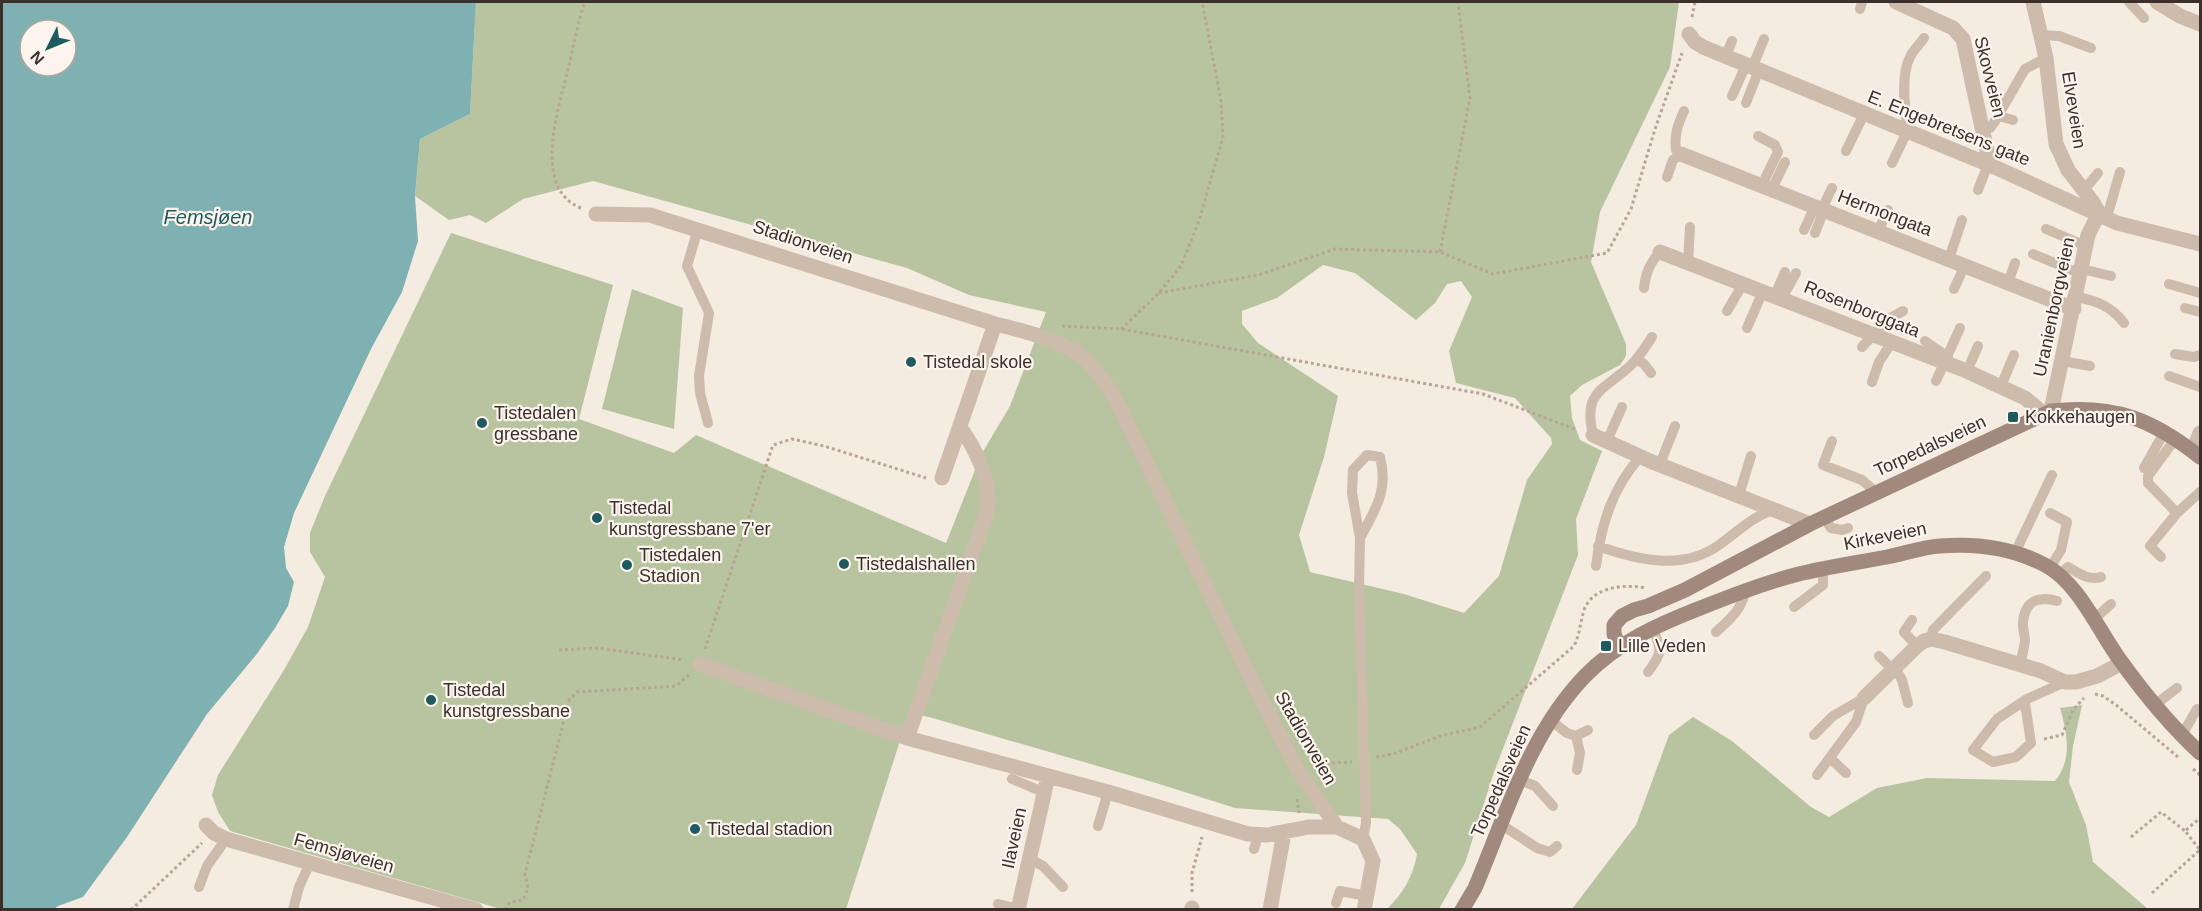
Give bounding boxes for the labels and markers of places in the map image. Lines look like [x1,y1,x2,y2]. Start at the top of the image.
place label: Tistedal skole [923,352,1032,372]
marker: Tistedal skole [904,355,918,369]
place label: Tistedalen gressbane [494,403,578,444]
place label: Kokkehaugen [2025,407,2135,427]
marker: Kokkehaugen [2006,410,2020,424]
marker: Tistedalen gressbane [475,416,489,430]
place label: Tistedal kunstgressbane 7'er [609,498,771,539]
marker: Tistedal kunstgressbane 7'er [590,511,604,525]
place label: Tistedalen Stadion [639,545,721,586]
place label: Tistedalshallen [856,554,975,574]
marker: Tistedalshallen [837,557,851,571]
marker: Tistedalen Stadion [620,558,634,572]
place label: Lille Veden [1618,636,1706,656]
marker: Lille Veden [1599,639,1613,653]
place label: Tistedal kunstgressbane [443,680,570,721]
marker: Tistedal kunstgressbane [424,693,438,707]
place label: Tistedal stadion [707,819,832,839]
marker: Tistedal stadion [688,822,702,836]

